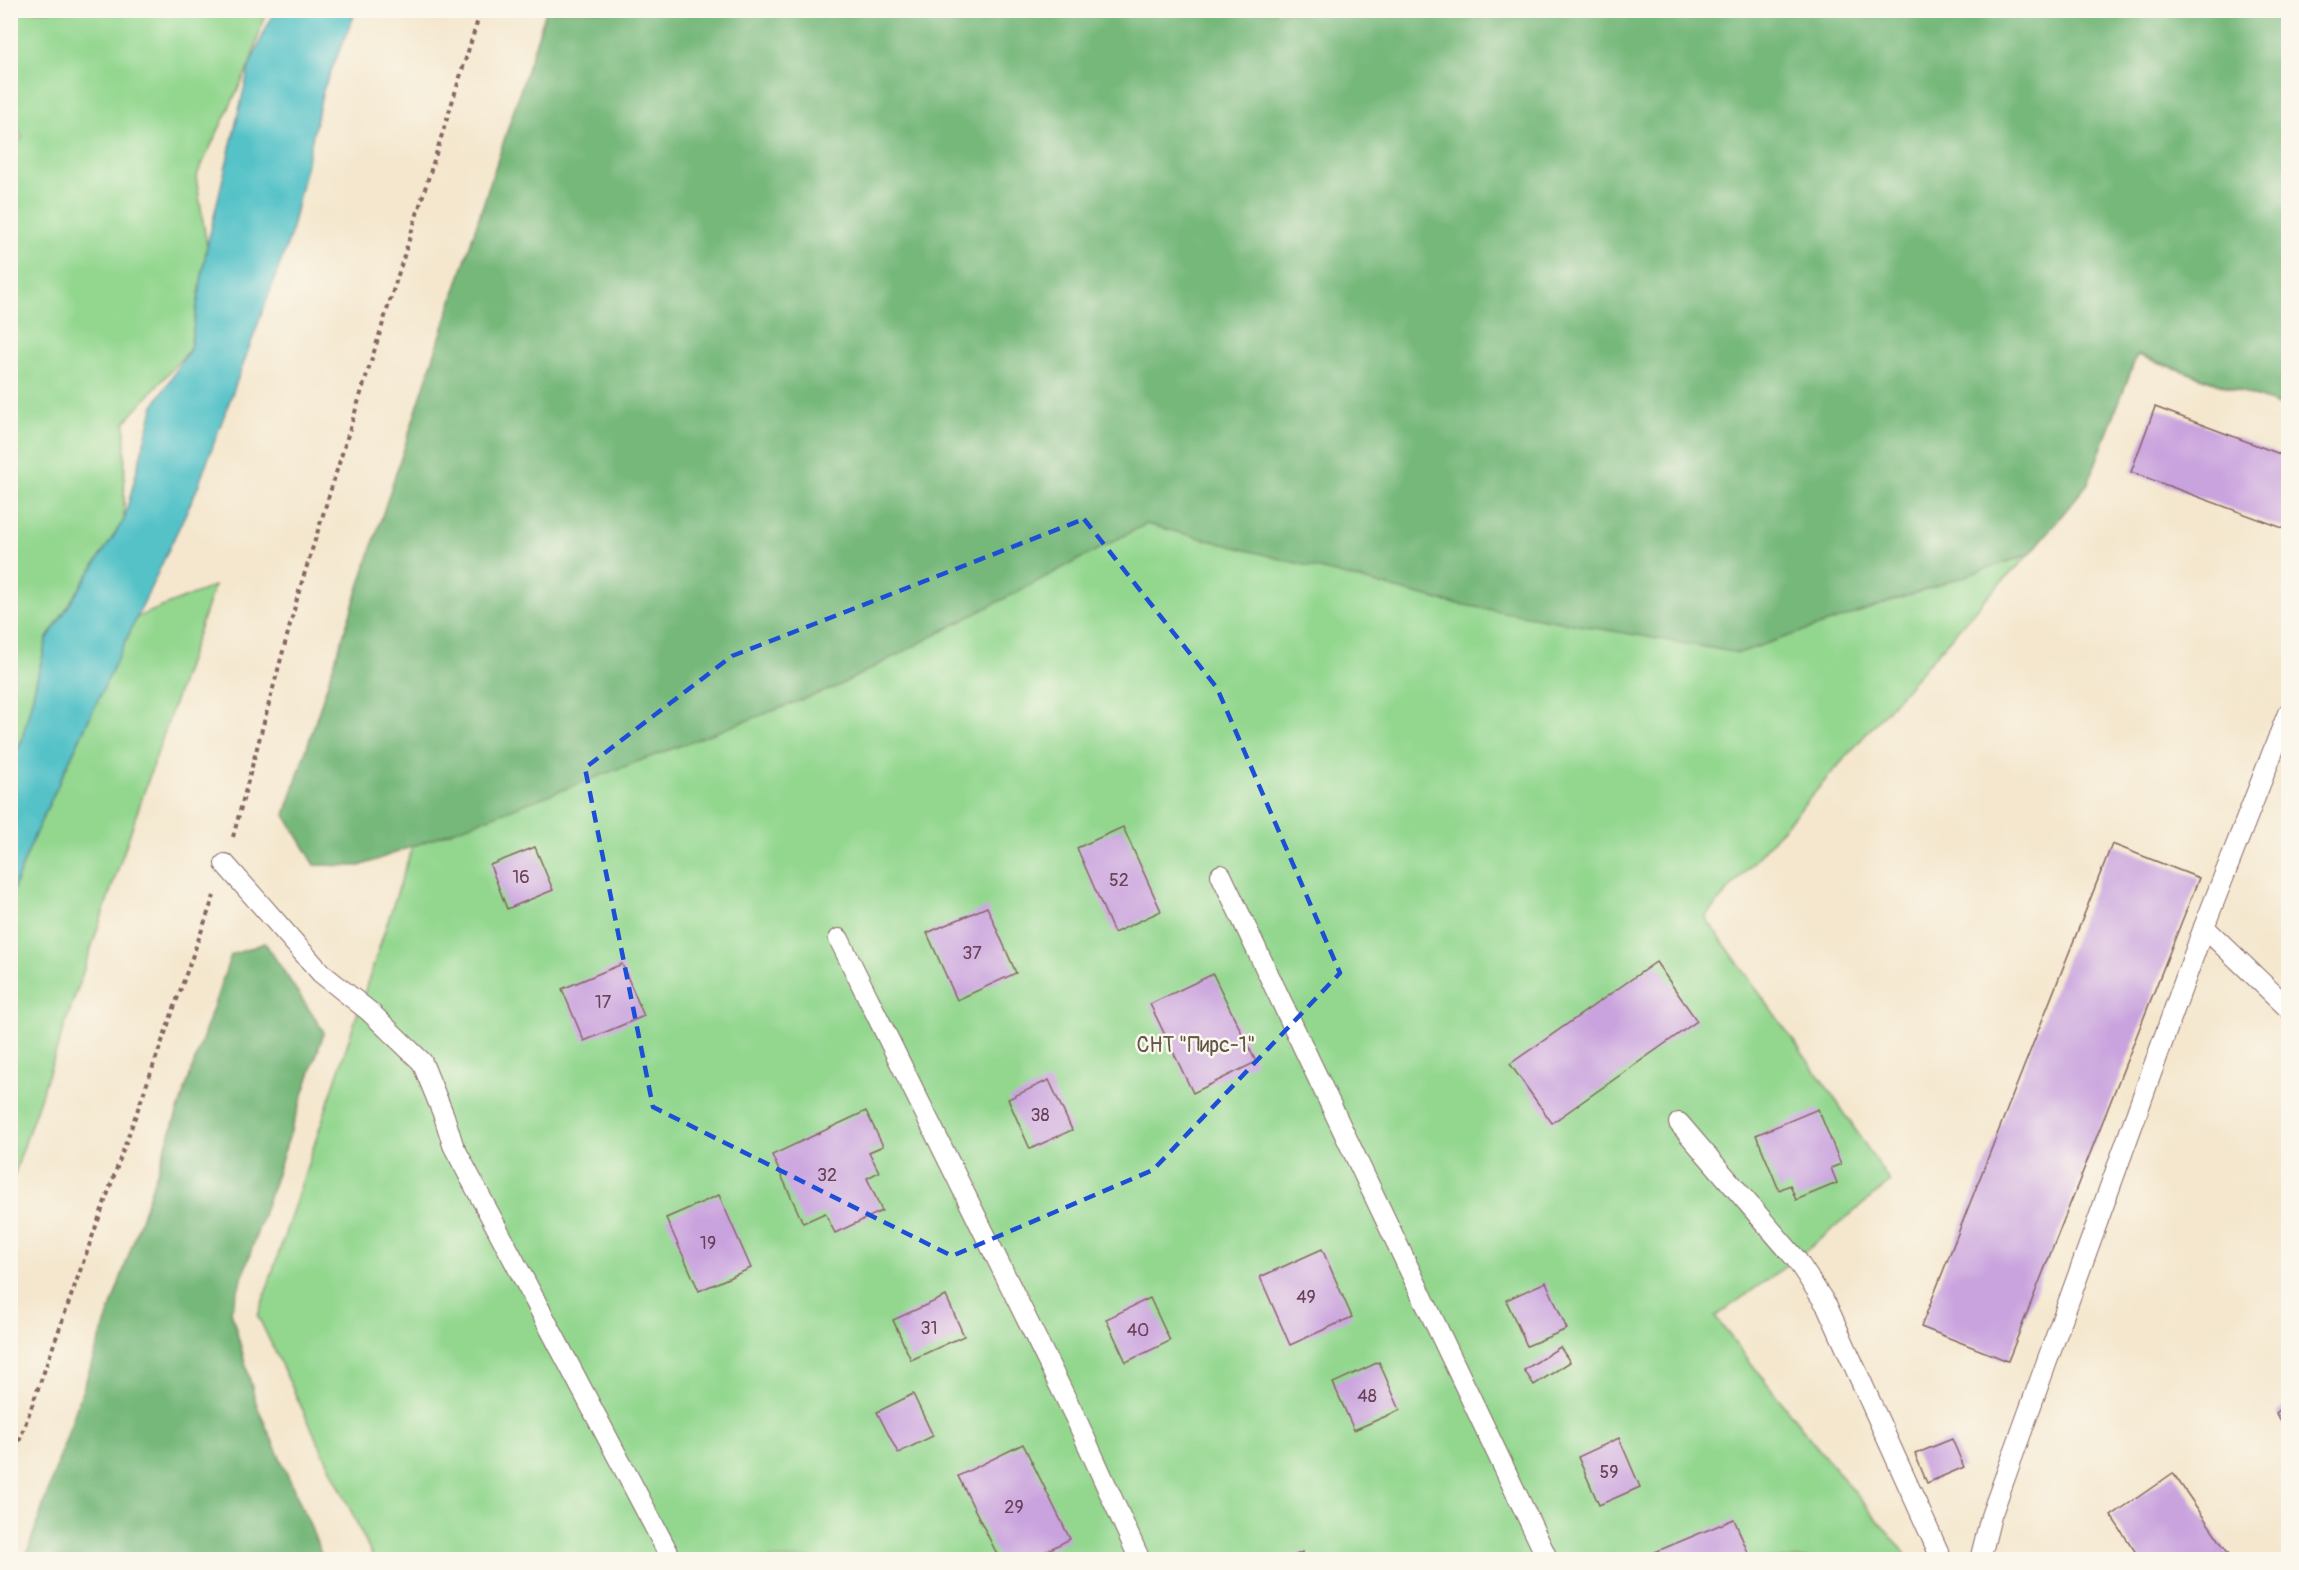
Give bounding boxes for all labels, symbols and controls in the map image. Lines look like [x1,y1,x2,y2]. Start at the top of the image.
house number: 16 [512,866,530,889]
house number: 52 [1109,869,1129,892]
house number: 37 [962,942,982,965]
house number: 17 [595,991,612,1014]
park label: СНТ "Пирс-1" [1136,1032,1256,1059]
house number: 38 [1030,1104,1050,1127]
house number: 32 [817,1164,837,1187]
house number: 19 [700,1232,716,1255]
house number: 49 [1296,1286,1316,1309]
house number: 31 [920,1317,938,1340]
house number: 40 [1127,1319,1149,1342]
house number: 48 [1357,1385,1377,1408]
house number: 59 [1599,1461,1619,1484]
house number: 29 [1004,1496,1024,1519]

